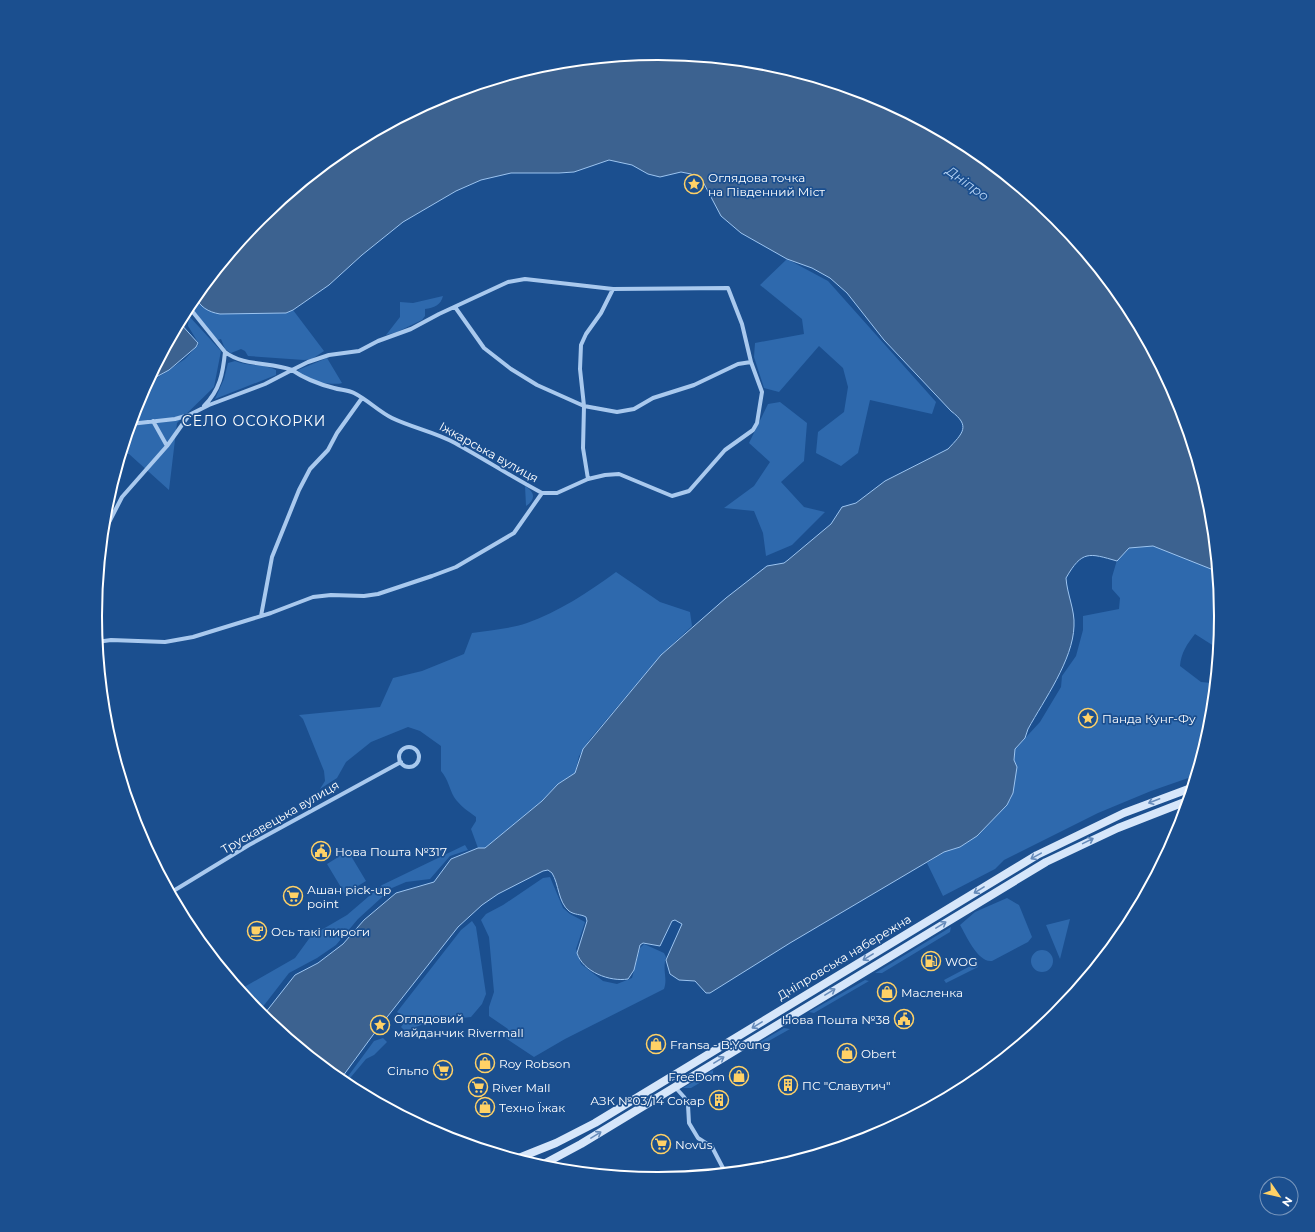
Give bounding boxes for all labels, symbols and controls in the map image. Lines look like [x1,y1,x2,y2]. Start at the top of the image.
water label: Дніпро [943,162,992,204]
place label: Оглядова точка на Південний Міст [708,170,825,199]
place icon: Оглядова точка на Південний Міст [683,173,705,195]
district label: СЕЛО ОСОКОРКИ [182,412,326,430]
street label: Іжкарська вулиця [437,418,541,486]
place icon: Панда Кунг-Фу [1077,707,1099,729]
place label: Панда Кунг-Фу [1102,711,1196,726]
street label: Трускавецька вулиця [218,777,342,857]
one-way arrow [1149,798,1161,806]
one-way arrow [1082,837,1094,844]
public building icon: Нова Пошта №317 [310,840,332,862]
place label: Нова Пошта №317 [335,844,447,859]
one-way arrow [1030,852,1042,860]
place label: Ашан pick-up point [307,882,391,911]
supermarket icon: Ашан pick-up point [282,885,304,907]
one-way arrow [973,886,985,894]
street label: Дніпровська набережна [774,911,914,1003]
cafe icon: Ось такі пироги [246,920,268,942]
one-way arrow [935,921,946,929]
place label: Ось такі пироги [271,924,370,939]
fuel station icon: WOG [920,950,942,972]
one-way arrow [862,954,874,962]
place label: WOG [945,954,977,969]
shop icon: Масленка [876,981,898,1003]
place label: Масленка [901,985,963,1000]
one-way arrow [824,988,836,996]
public building icon: Нова Пошта №38 [893,1008,915,1030]
place label: Оглядовий майданчик Rivermall [394,1011,524,1040]
place label: Нова Пошта №38 [782,1012,890,1027]
place icon: Оглядовий майданчик Rivermall [369,1014,391,1036]
one-way arrow [751,1020,762,1029]
shop icon: Fransa - B.Young [645,1033,667,1055]
place label: Fransa - B.Young [670,1037,771,1052]
shop icon: Obert [836,1042,858,1064]
place label: Obert [861,1046,896,1061]
shop icon: Roy Robson [474,1052,496,1074]
place label: Roy Robson [499,1056,571,1071]
one-way arrow [713,1056,724,1064]
supermarket icon: Сільпо [432,1059,454,1081]
place label: Сільпо [387,1063,429,1078]
shop icon: FreeDom [728,1065,750,1087]
place label: FreeDom [668,1069,725,1084]
building icon: ПС "Славутич" [777,1074,799,1096]
supermarket icon: River Mall [467,1076,489,1098]
place label: ПС "Славутич" [802,1078,890,1093]
place label: River Mall [492,1080,550,1095]
building icon: АЗК №03/14 Сокар [708,1089,730,1111]
place label: АЗК №03/14 Сокар [590,1093,705,1108]
shop icon: Техно Їжак [474,1096,496,1118]
place label: Техно Їжак [499,1100,565,1115]
one-way arrow [590,1130,602,1138]
supermarket icon: Novus [650,1133,672,1155]
place label: Novus [675,1137,713,1152]
north arrow [1259,1176,1299,1216]
text: N [1279,1194,1296,1209]

